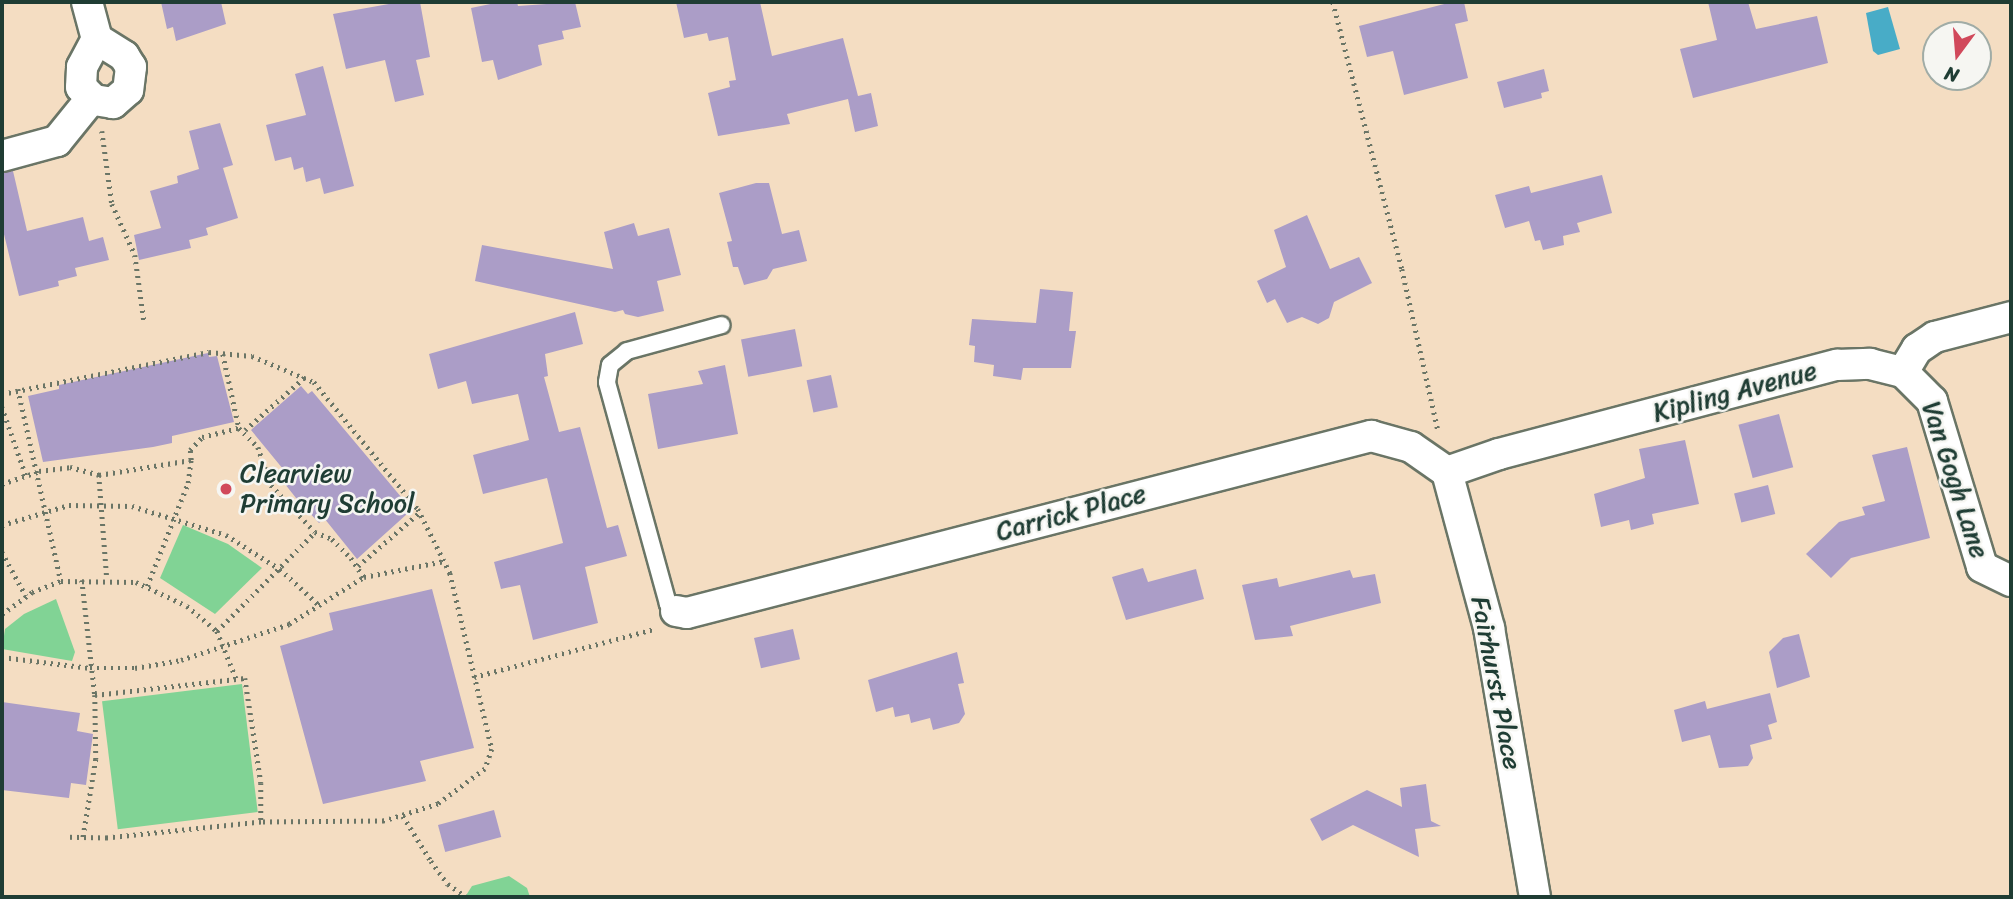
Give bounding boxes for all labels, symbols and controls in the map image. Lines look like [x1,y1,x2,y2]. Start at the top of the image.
north arrow [1922,21,1992,91]
text: N [1941,57,1963,92]
street label: Kipling Avenue [1650,355,1820,429]
street label: Van Gogh Lane [1915,398,1995,562]
place label: Clearview Primary School [240,458,414,520]
street label: Carrick Place [993,478,1149,548]
marker: Clearview Primary School [218,481,234,497]
street label: Fairhurst Place [1464,594,1528,772]

